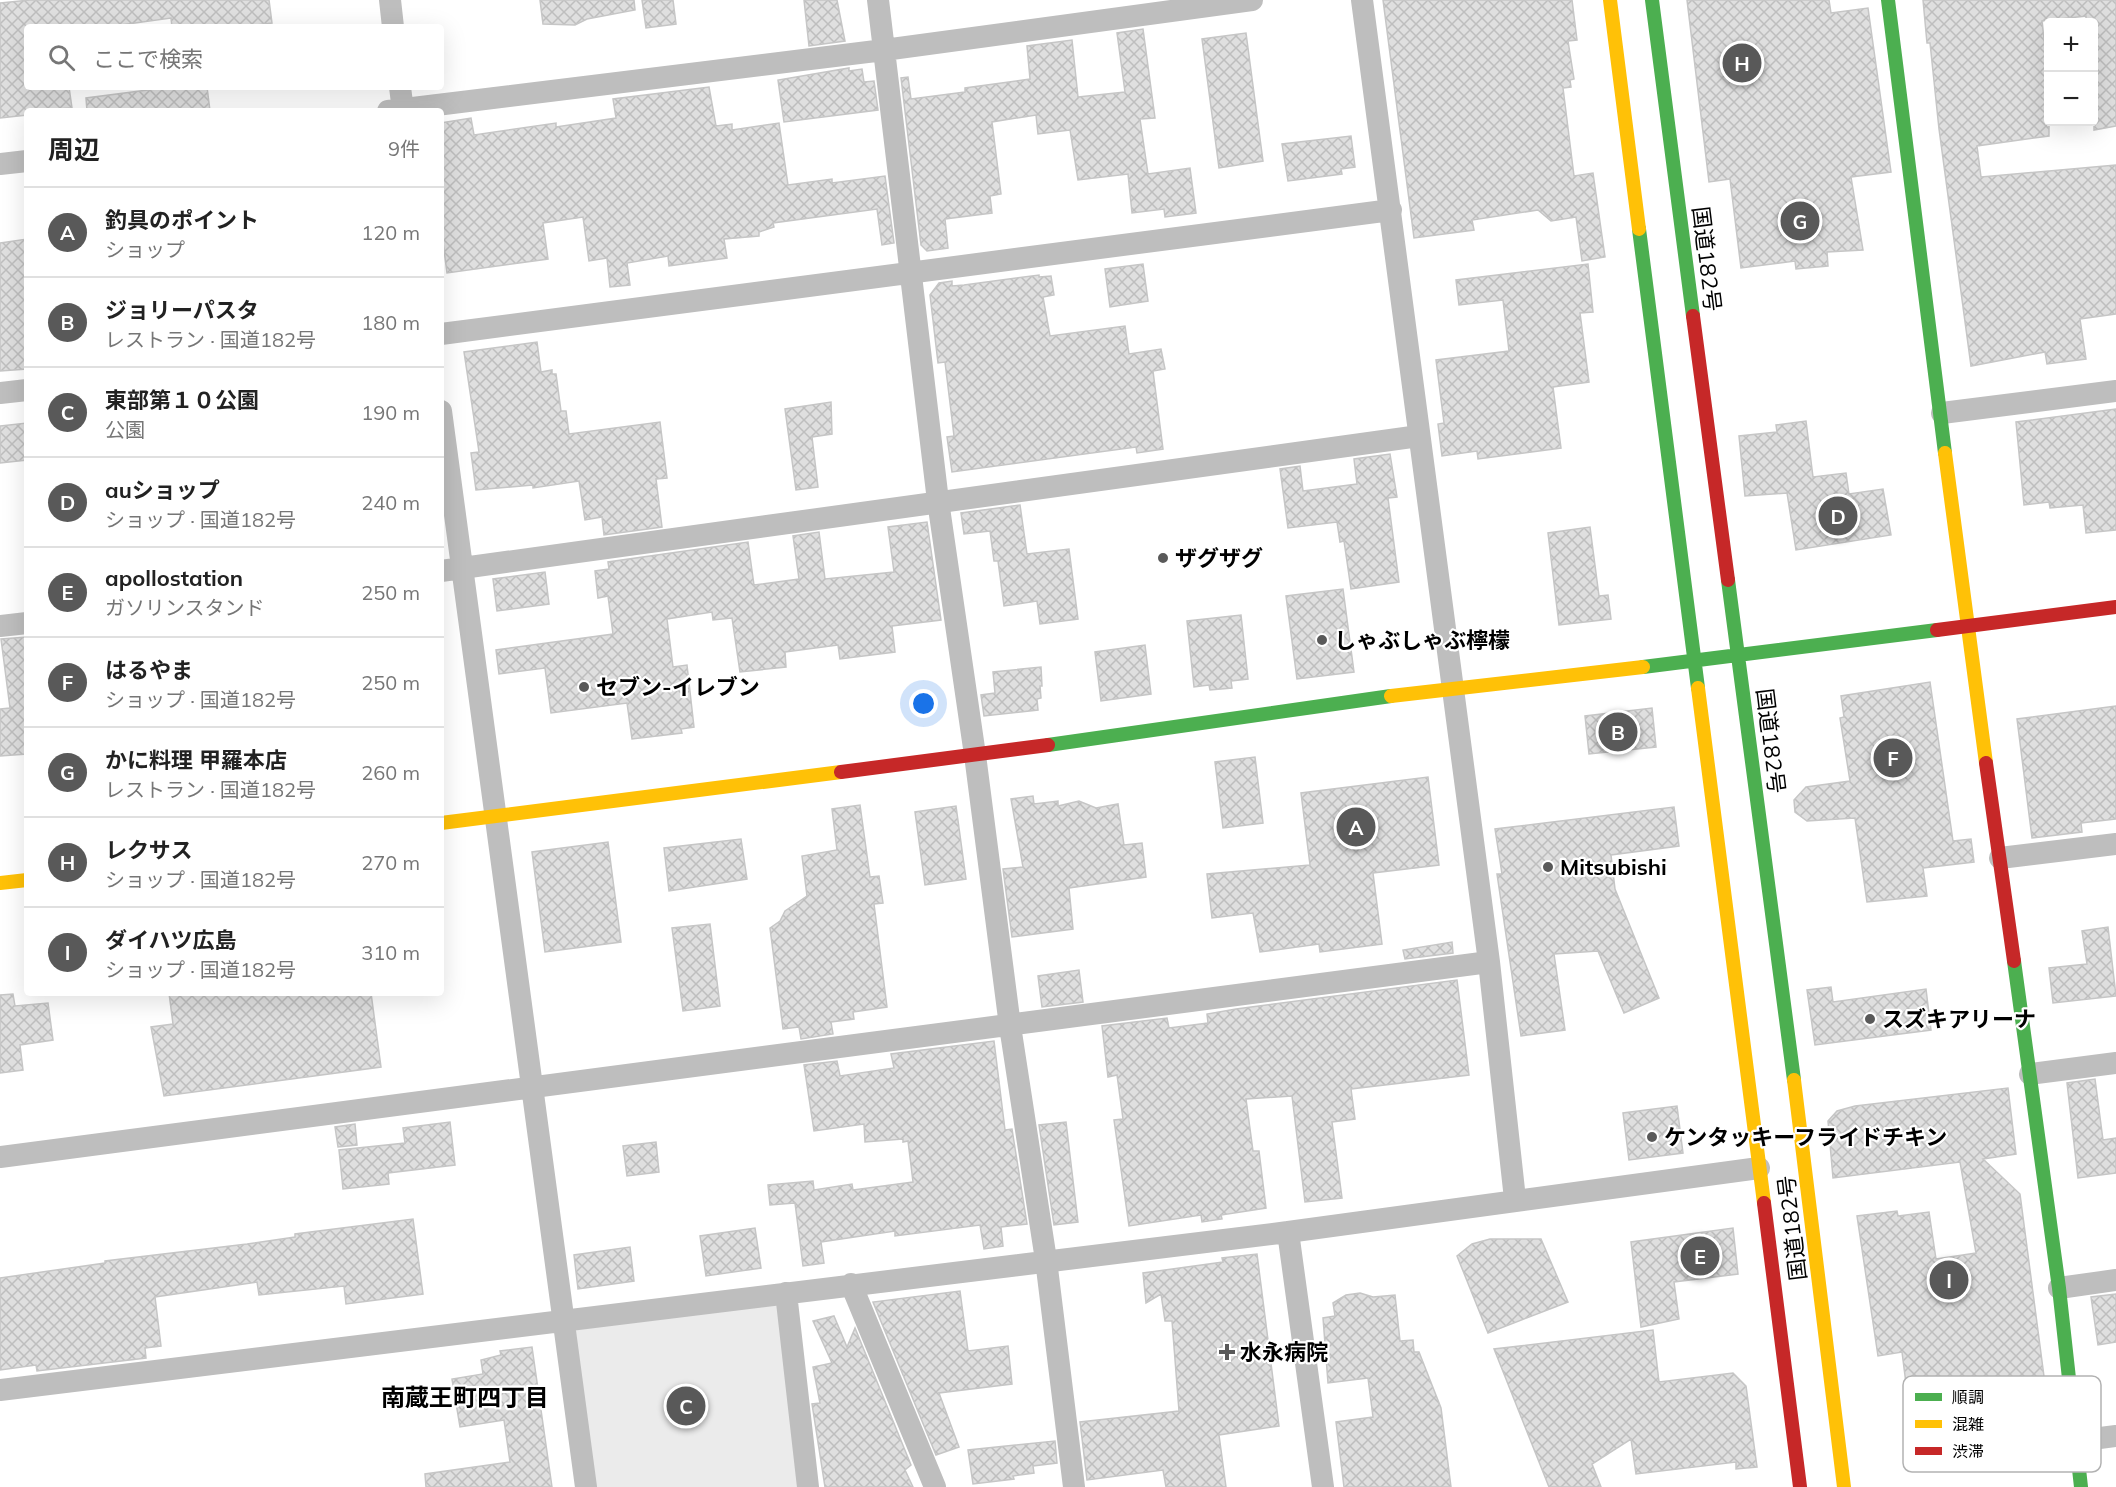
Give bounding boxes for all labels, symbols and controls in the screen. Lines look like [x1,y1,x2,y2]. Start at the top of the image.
map controls [2044,18,2098,126]
button: + [2044,18,2098,72]
search box [24,24,444,90]
pin: H [1722,40,1762,86]
icon: search [45,41,78,74]
text: ここで検索 [93,45,203,73]
button: − [2044,72,2098,126]
text: 周辺 [48,133,100,166]
text: 9件 [388,136,420,161]
pin: G [1780,198,1820,244]
street label: 国道182号 [1687,205,1727,313]
text: 釣具のポイント [105,206,259,234]
text: A [60,220,75,245]
text: 120 m [361,220,420,245]
text: ショップ [105,237,185,262]
text: ジョリーパスタ [105,296,259,324]
text: B [61,310,74,335]
text: 180 m [361,310,420,335]
text: レストラン · 国道182号 [105,327,316,352]
text: 東部第１０公園 [105,386,259,414]
text: C [61,400,74,425]
text: 190 m [361,400,420,425]
text: 公園 [105,417,145,442]
text: auショップ [105,476,220,504]
text: D [60,490,75,515]
text: 240 m [361,490,420,515]
pin: D [1818,494,1858,538]
text: ショップ · 国道182号 [105,507,296,532]
place label: ザグザグ [1175,544,1263,572]
marker: ザグザグ [1156,551,1170,565]
text: apollostation [105,564,243,592]
text: E [62,580,73,605]
text: 250 m [361,580,420,605]
text: ガソリンスタンド [105,595,265,620]
place label: しゃぶしゃぶ檸檬 [1334,626,1510,654]
marker: しゃぶしゃぶ檸檬 [1315,633,1329,647]
text: はるやま [105,656,193,684]
text: F [62,670,73,695]
text: 250 m [361,670,420,695]
place label: セブン-イレブン [596,673,760,701]
marker: セブン-イレブン [577,680,591,694]
text: ショップ · 国道182号 [105,687,296,712]
street label: 国道182号 [1751,687,1791,795]
your location [909,689,938,718]
pin: B [1598,710,1638,754]
pin: F [1874,736,1912,780]
text: かに料理 甲羅本店 [105,746,287,774]
text: G [60,760,75,785]
text: 260 m [361,760,420,785]
text: レストラン · 国道182号 [105,777,316,802]
pin: A [1336,804,1376,850]
text: レクサス [105,836,193,864]
text: H [60,850,75,875]
text: 270 m [361,850,420,875]
place label: Mitsubishi [1560,853,1667,881]
marker: Mitsubishi [1541,860,1555,874]
text: ショップ · 国道182号 [105,867,296,892]
text: ダイハツ広島 [105,926,237,954]
text: I [65,940,70,965]
text: 310 m [361,940,420,965]
text: ショップ · 国道182号 [105,957,296,982]
place label: スズキアリーナ [1882,1005,2036,1033]
marker: スズキアリーナ [1863,1012,1877,1026]
place label: ケンタッキーフライドチキン [1664,1123,1947,1151]
marker: ケンタッキーフライドチキン [1645,1130,1659,1144]
street label: 国道182号 [1772,1174,1812,1282]
pin: E [1680,1234,1720,1278]
pin: I [1930,1258,1968,1302]
place label: 水永病院 [1240,1338,1328,1366]
marker: 水永病院 [1218,1343,1236,1361]
legend [1903,1376,2101,1472]
district label: 南蔵王町四丁目 [381,1382,549,1412]
pin: C [666,1384,706,1428]
text: 順調 [1952,1387,1984,1407]
text: 混雑 [1952,1414,1984,1434]
text: 渋滞 [1952,1441,1984,1461]

